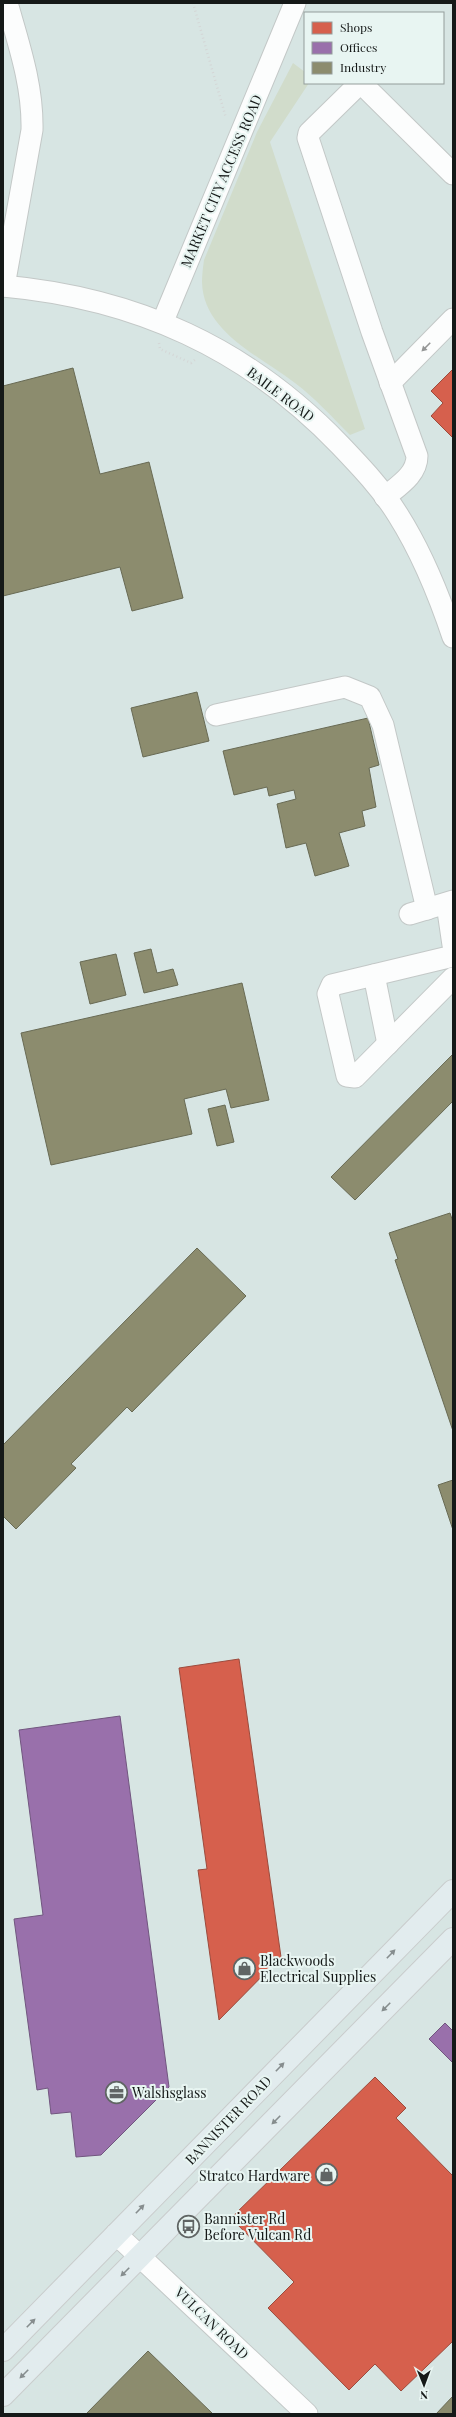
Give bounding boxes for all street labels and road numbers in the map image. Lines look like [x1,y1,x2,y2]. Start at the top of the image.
street label: MARKET CITY ACCESS ROAD [176,92,266,270]
street label: BAILE ROAD [243,362,319,426]
street label: BANNISTER ROAD [181,2071,275,2169]
street label: VULCAN ROAD [170,2282,253,2363]

